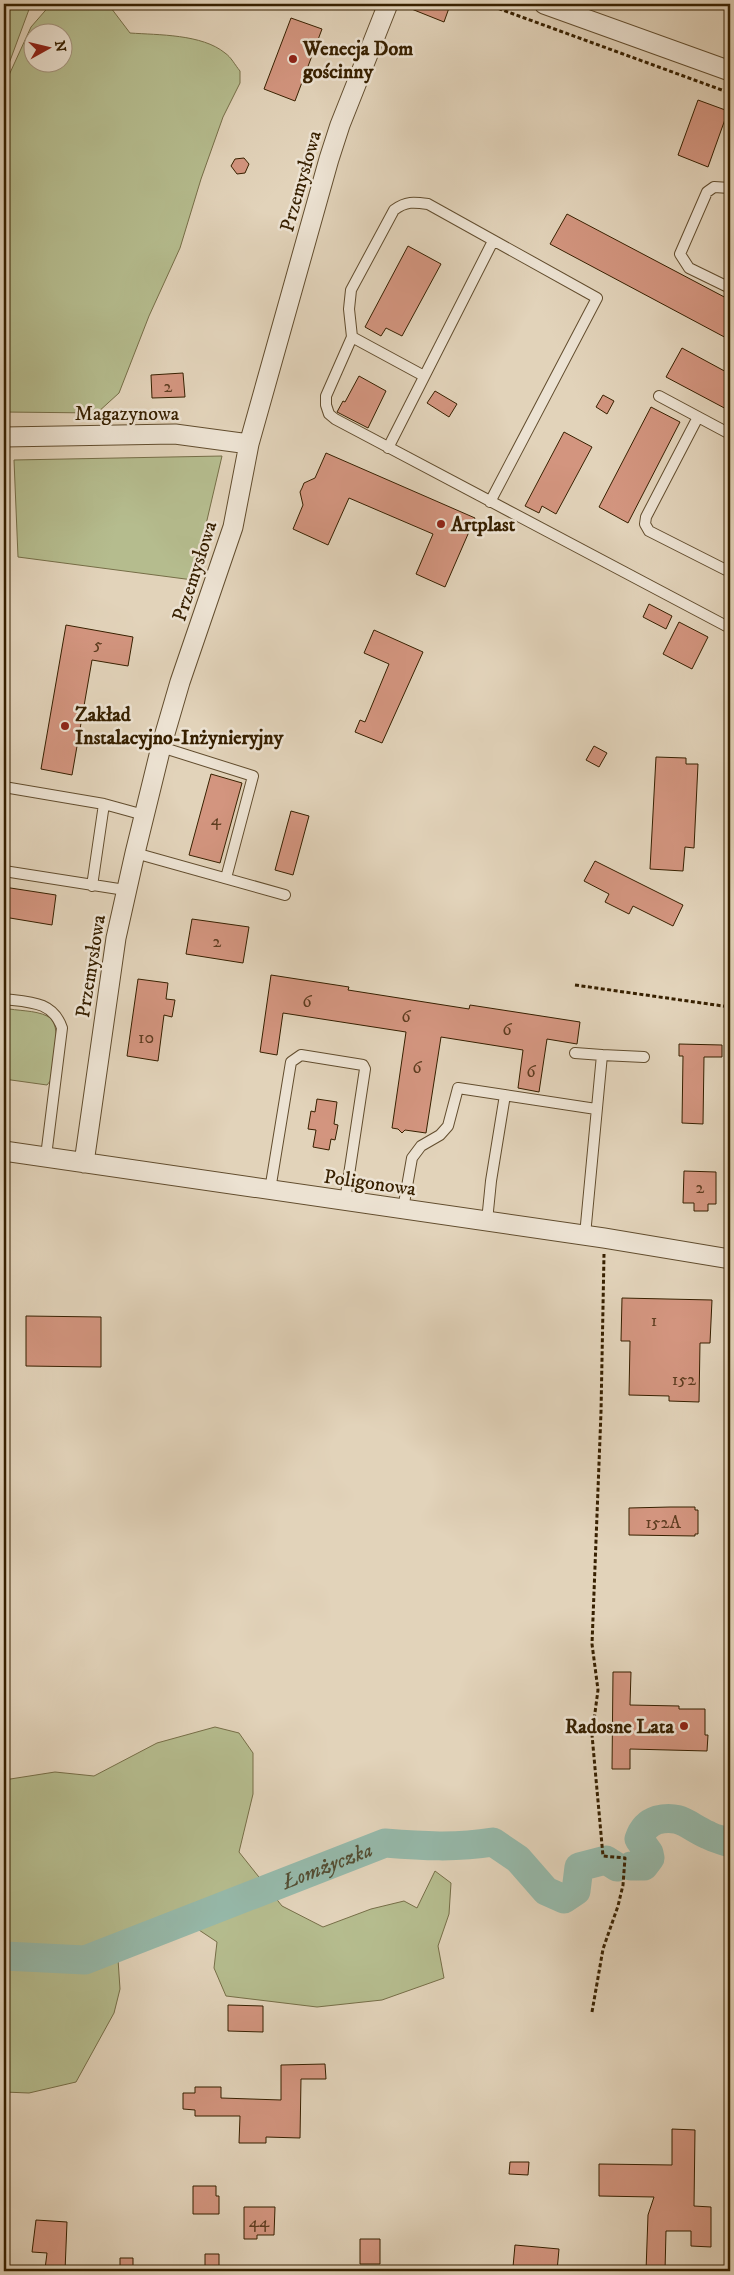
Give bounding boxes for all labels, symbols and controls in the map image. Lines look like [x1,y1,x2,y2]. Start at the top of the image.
north arrow [22,22,72,72]
place label: Wenecja Dom gościnny [302,37,413,85]
text: N [50,39,70,54]
marker: Wenecja Dom gościnny [287,53,299,65]
street label: Przemysłowa [275,128,328,235]
house number: 2 [164,376,173,398]
street label: Magazynowa [75,402,180,427]
place label: Artplast [450,513,516,538]
street label: Przemysłowa [167,518,224,625]
marker: Artplast [435,518,447,530]
house number: 5 [94,634,103,656]
place label: Zakład Instalacyjno-Inżynieryjny [75,703,284,751]
marker: Zakład Instalacyjno-Inżynieryjny [59,720,71,732]
house number: 4 [211,809,222,831]
street label: Przemysłowa [71,912,112,1020]
house number: 2 [213,931,222,953]
house number: 6 [302,991,312,1013]
house number: 6 [401,1006,411,1028]
house number: 6 [502,1019,512,1041]
house number: 10 [138,1027,154,1049]
house number: 6 [412,1057,422,1079]
house number: 6 [526,1061,536,1083]
street label: Poligonowa [322,1165,418,1202]
house number: 2 [696,1177,705,1199]
house number: 1 [651,1310,657,1332]
house number: 152 [672,1369,696,1391]
house number: 152A [645,1512,681,1534]
place label: Radosne Lata [565,1715,674,1740]
marker: Radosne Lata [678,1720,690,1732]
water label: Łomżyczka [278,1837,376,1896]
house number: 44 [249,2211,270,2233]

